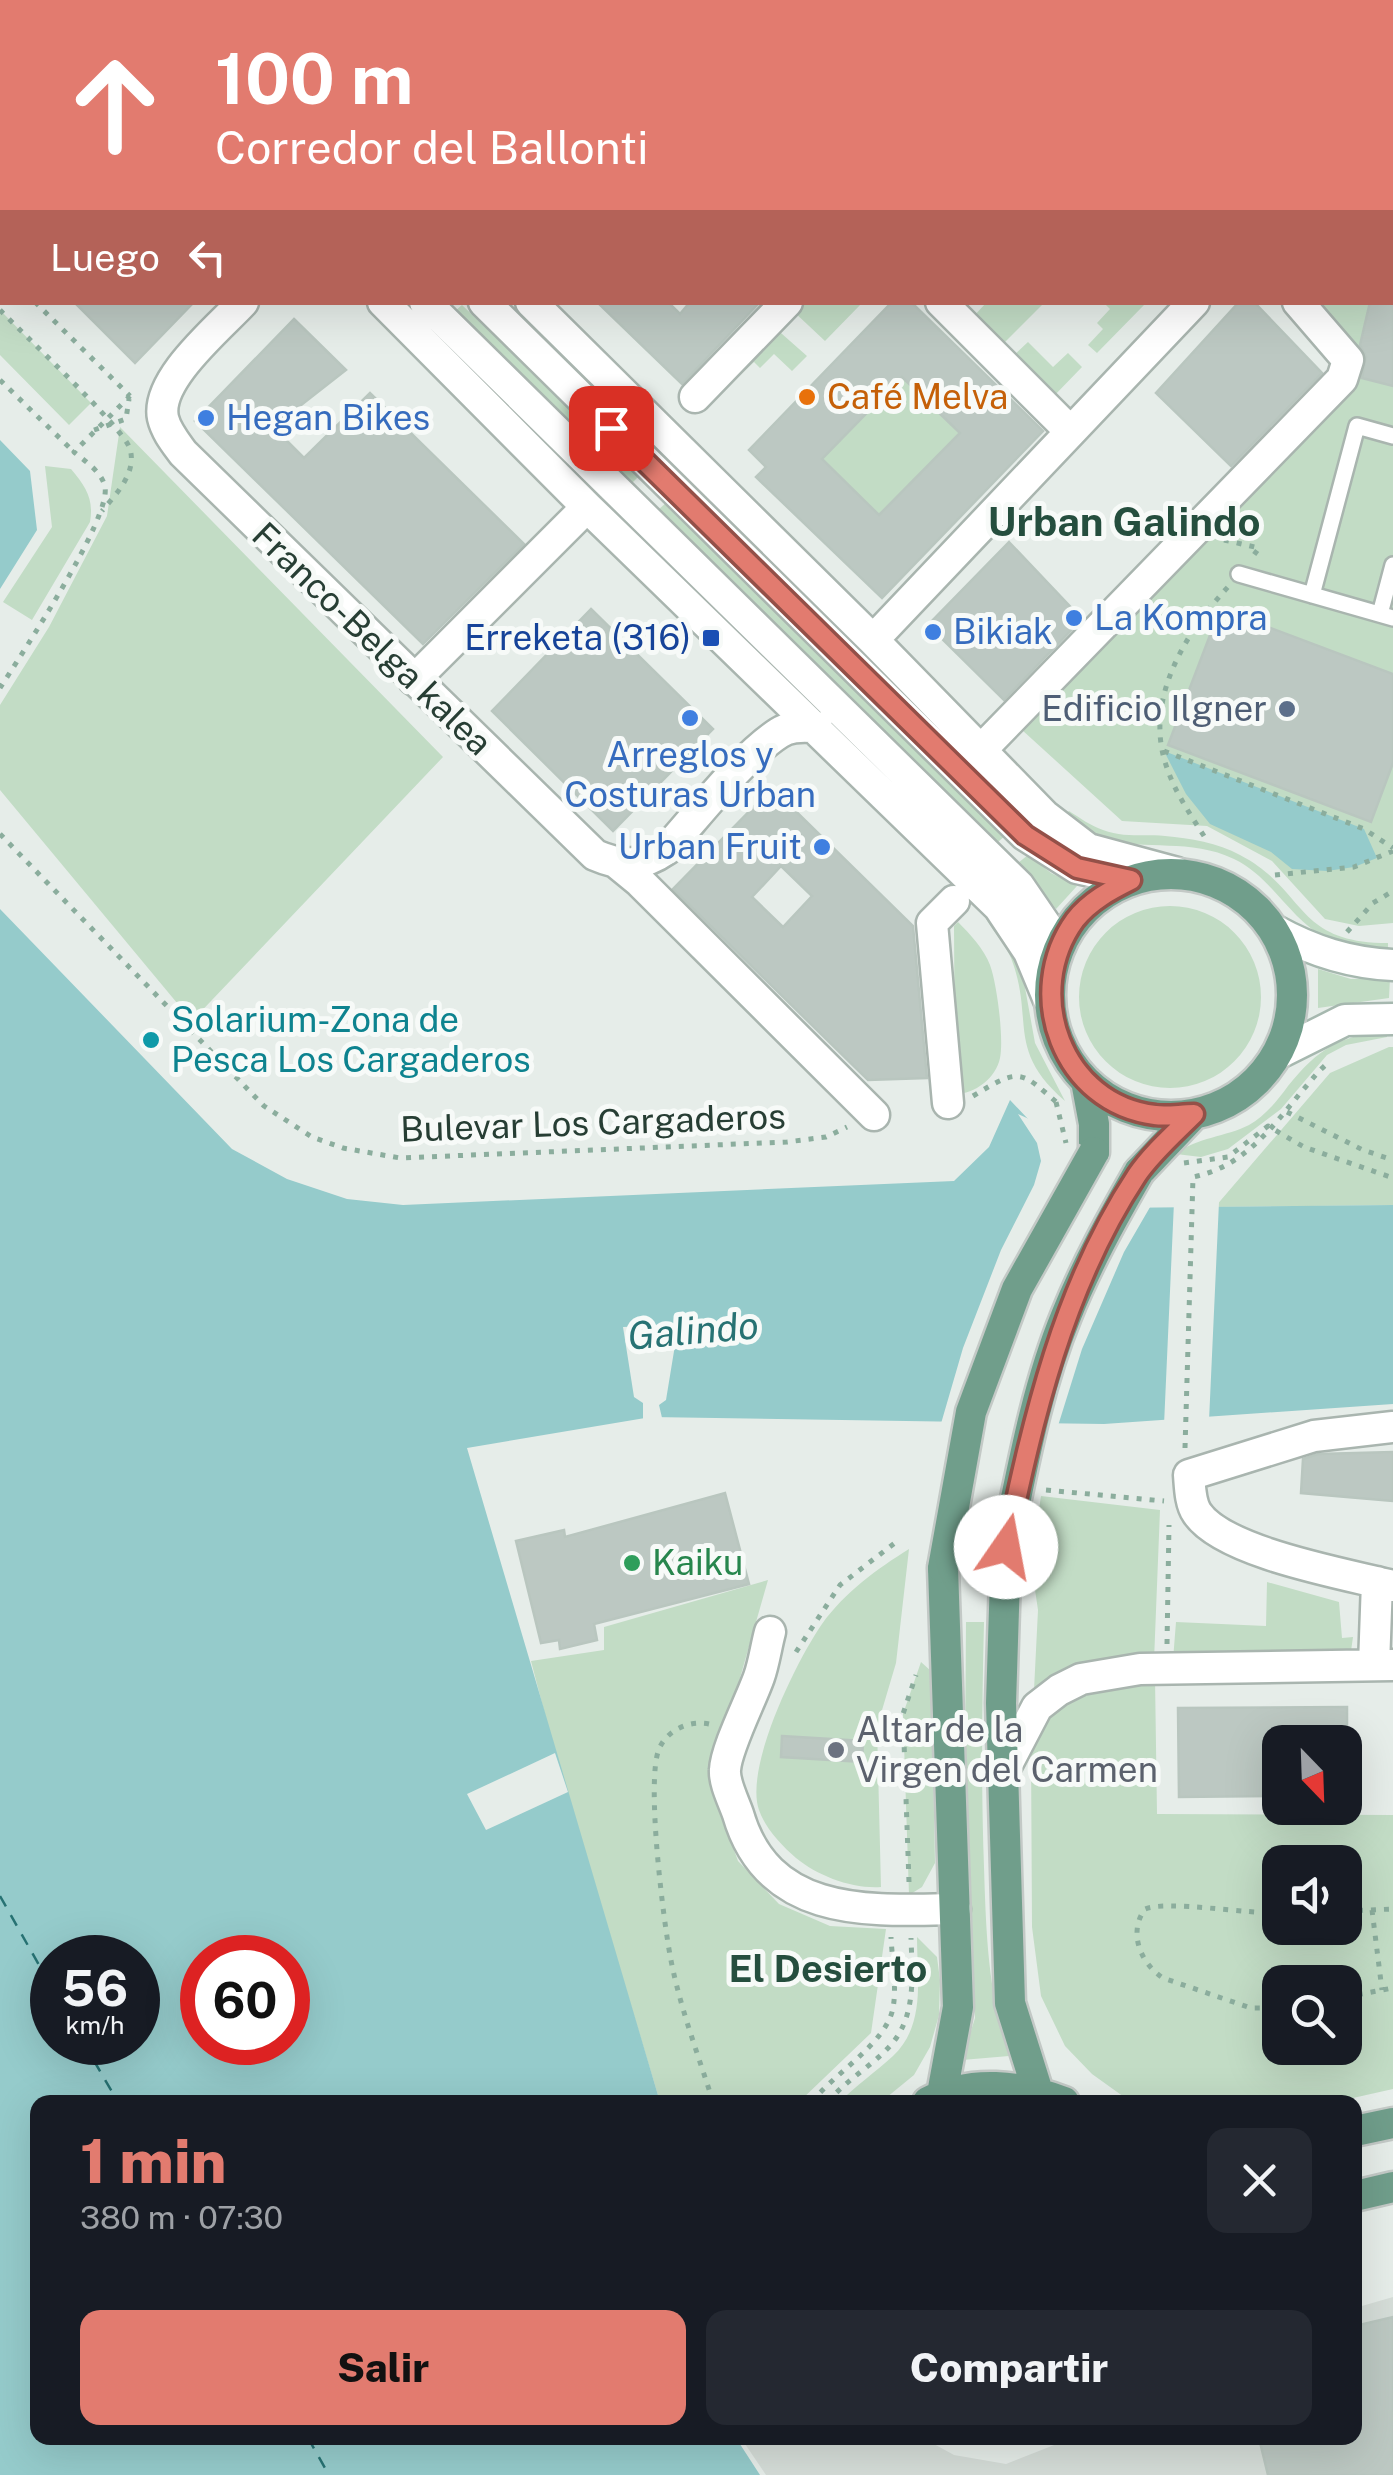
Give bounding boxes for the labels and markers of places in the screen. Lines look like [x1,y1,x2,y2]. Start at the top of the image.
place label: Café Melva [827,376,1008,417]
pin [569,386,654,471]
marker: Café Melva [796,386,818,408]
place label: Hegan Bikes [226,397,430,438]
marker: Hegan Bikes [195,407,217,429]
place label: La Kompra [1094,597,1268,638]
marker: La Kompra [1063,607,1085,629]
place label: Bikiak [953,611,1053,652]
place label: Erreketa (316) [464,617,691,658]
marker: Bikiak [922,621,944,643]
marker: Erreketa (316) [700,627,722,649]
place label: Edificio Ilgner [1041,688,1267,729]
marker: Edificio Ilgner [1276,698,1298,720]
marker: Arreglos y Costuras Urban [679,707,701,729]
place label: Arreglos y Costuras Urban [564,734,816,815]
place label: Urban Fruit [618,826,802,867]
marker: Urban Fruit [811,836,833,858]
place label: Solarium-Zona de Pesca Los Cargaderos [171,999,531,1080]
marker: Solarium-Zona de Pesca Los Cargaderos [140,1029,162,1051]
place label: Kaiku [652,1542,743,1583]
marker: Kaiku [621,1552,643,1574]
place label: Altar de la Virgen del Carmen [856,1709,1158,1790]
marker: Altar de la Virgen del Carmen [825,1739,847,1761]

